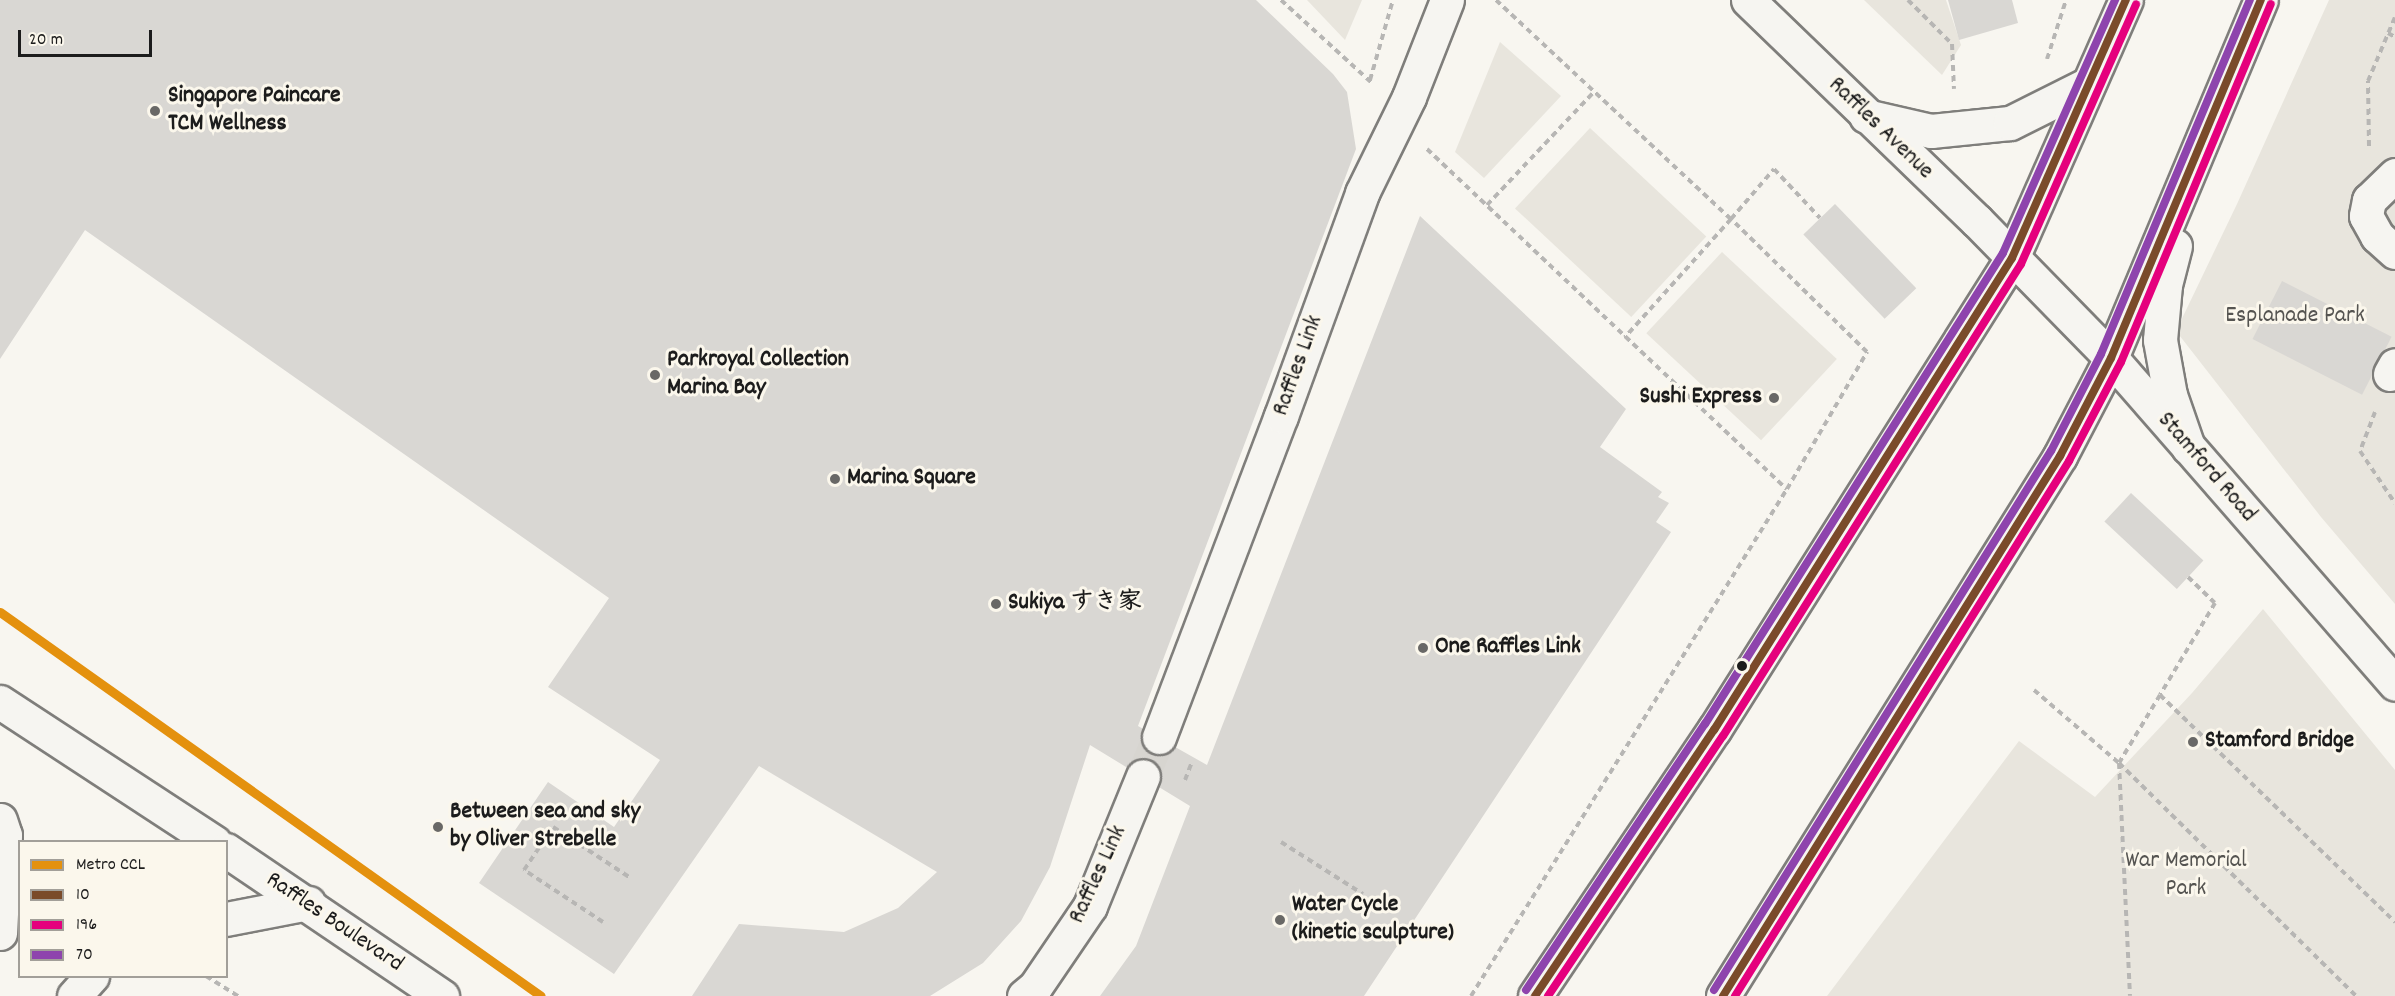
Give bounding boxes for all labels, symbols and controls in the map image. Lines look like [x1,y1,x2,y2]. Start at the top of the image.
scale bar [21,18,154,56]
text: 20 m [29,28,63,53]
street label: Raffles Avenue [1821,72,1939,186]
place label: Singapore Paincare TCM Wellness [168,83,341,139]
marker: Singapore Paincare TCM Wellness [146,102,164,120]
park label: Esplanade Park [2225,303,2365,331]
street label: Raffles Link [1268,312,1330,420]
place label: Parkroyal Collection Marina Bay [667,347,849,403]
marker: Parkroyal Collection Marina Bay [648,368,662,382]
place label: Sushi Express [1640,384,1762,412]
marker: Sushi Express [1767,391,1781,405]
street label: Stamford Road [2150,407,2262,529]
place label: Marina Square [847,465,976,493]
marker: Marina Square [828,472,842,486]
place label: Sukiya すき家 [1008,590,1142,618]
marker: Sukiya すき家 [989,597,1003,611]
place label: One Raffles Link [1435,634,1581,662]
marker: One Raffles Link [1416,641,1430,655]
unlabelled marker [1736,660,1748,672]
place label: Stamford Bridge [2205,728,2354,756]
marker: Stamford Bridge [2186,735,2200,749]
place label: Between sea and sky by Oliver Strebelle [450,799,640,855]
marker: Between sea and sky by Oliver Strebelle [431,820,445,834]
street label: Raffles Link [1064,821,1134,929]
legend [18,840,228,978]
park label: War Memorial Park [2125,848,2247,904]
text: Metro CCL [76,853,145,878]
street label: Raffles Boulevard [260,866,408,980]
text: 10 [76,883,90,908]
place label: Water Cycle (kinetic sculpture) [1292,892,1454,948]
text: 196 [76,913,97,938]
marker: Water Cycle (kinetic sculpture) [1273,913,1287,927]
text: 70 [76,943,93,968]

